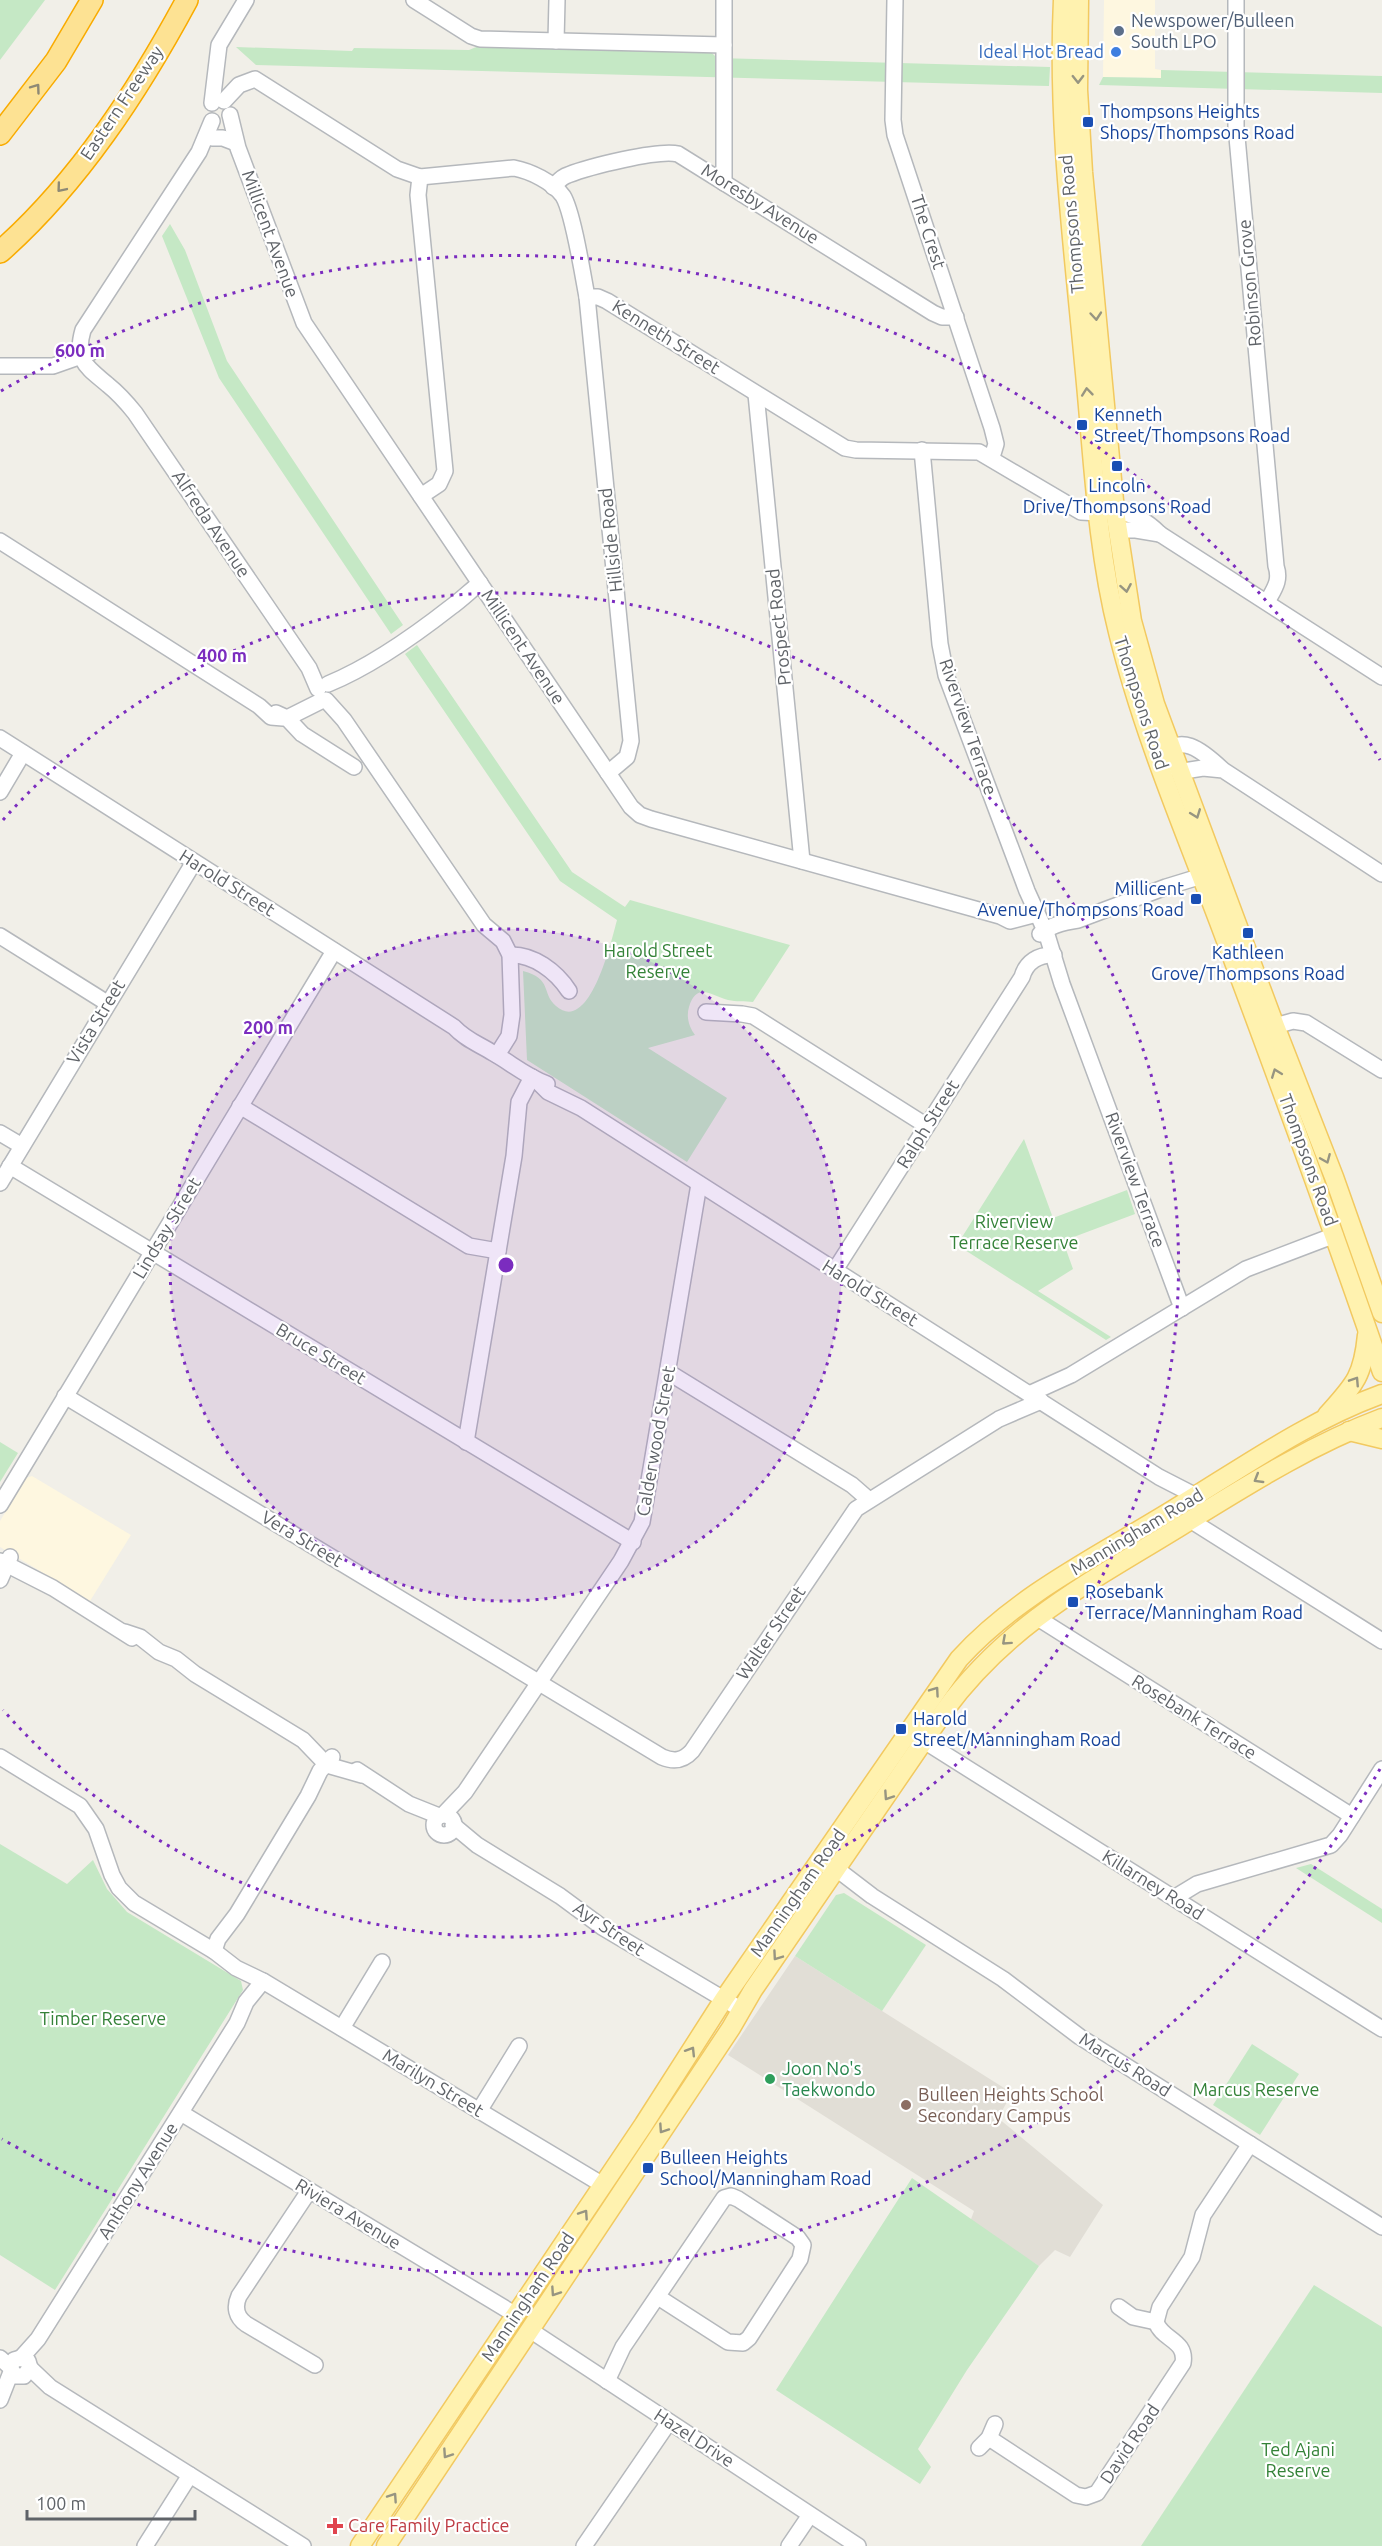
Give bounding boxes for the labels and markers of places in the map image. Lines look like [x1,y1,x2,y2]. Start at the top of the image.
place label: Newspower/Bulleen South LPO [1131,10,1295,51]
marker: Newspower/Bulleen South LPO [1112,24,1126,38]
place label: Ideal Hot Bread [979,41,1104,61]
marker: Ideal Hot Bread [1109,45,1123,59]
place label: Thompsons Heights Shops/Thompsons Road [1100,101,1295,142]
marker: Thompsons Heights Shops/Thompsons Road [1081,115,1095,129]
place label: Kenneth Street/Thompsons Road [1094,404,1290,445]
marker: Kenneth Street/Thompsons Road [1075,418,1089,432]
marker: Lincoln Drive/Thompsons Road [1110,459,1124,473]
place label: Lincoln Drive/Thompsons Road [1023,475,1211,516]
place label: Millicent Avenue/Thompsons Road [977,878,1184,919]
marker: Millicent Avenue/Thompsons Road [1189,892,1203,906]
marker: Kathleen Grove/Thompsons Road [1241,926,1255,940]
place label: Kathleen Grove/Thompsons Road [1151,942,1345,983]
centre of rings [496,1255,516,1275]
place label: Rosebank Terrace/Manningham Road [1085,1581,1303,1622]
marker: Rosebank Terrace/Manningham Road [1066,1595,1080,1609]
place label: Harold Street/Manningham Road [913,1708,1121,1749]
marker: Harold Street/Manningham Road [894,1722,908,1736]
place label: Joon No's Taekwondo [782,2058,875,2099]
marker: Joon No's Taekwondo [763,2072,777,2086]
place label: Bulleen Heights School Secondary Campus [918,2084,1104,2125]
marker: Bulleen Heights School Secondary Campus [899,2098,913,2112]
place label: Bulleen Heights School/Manningham Road [660,2147,872,2188]
marker: Bulleen Heights School/Manningham Road [641,2161,655,2175]
place label: Care Family Practice [348,2515,510,2535]
marker: Care Family Practice [326,2517,344,2535]

